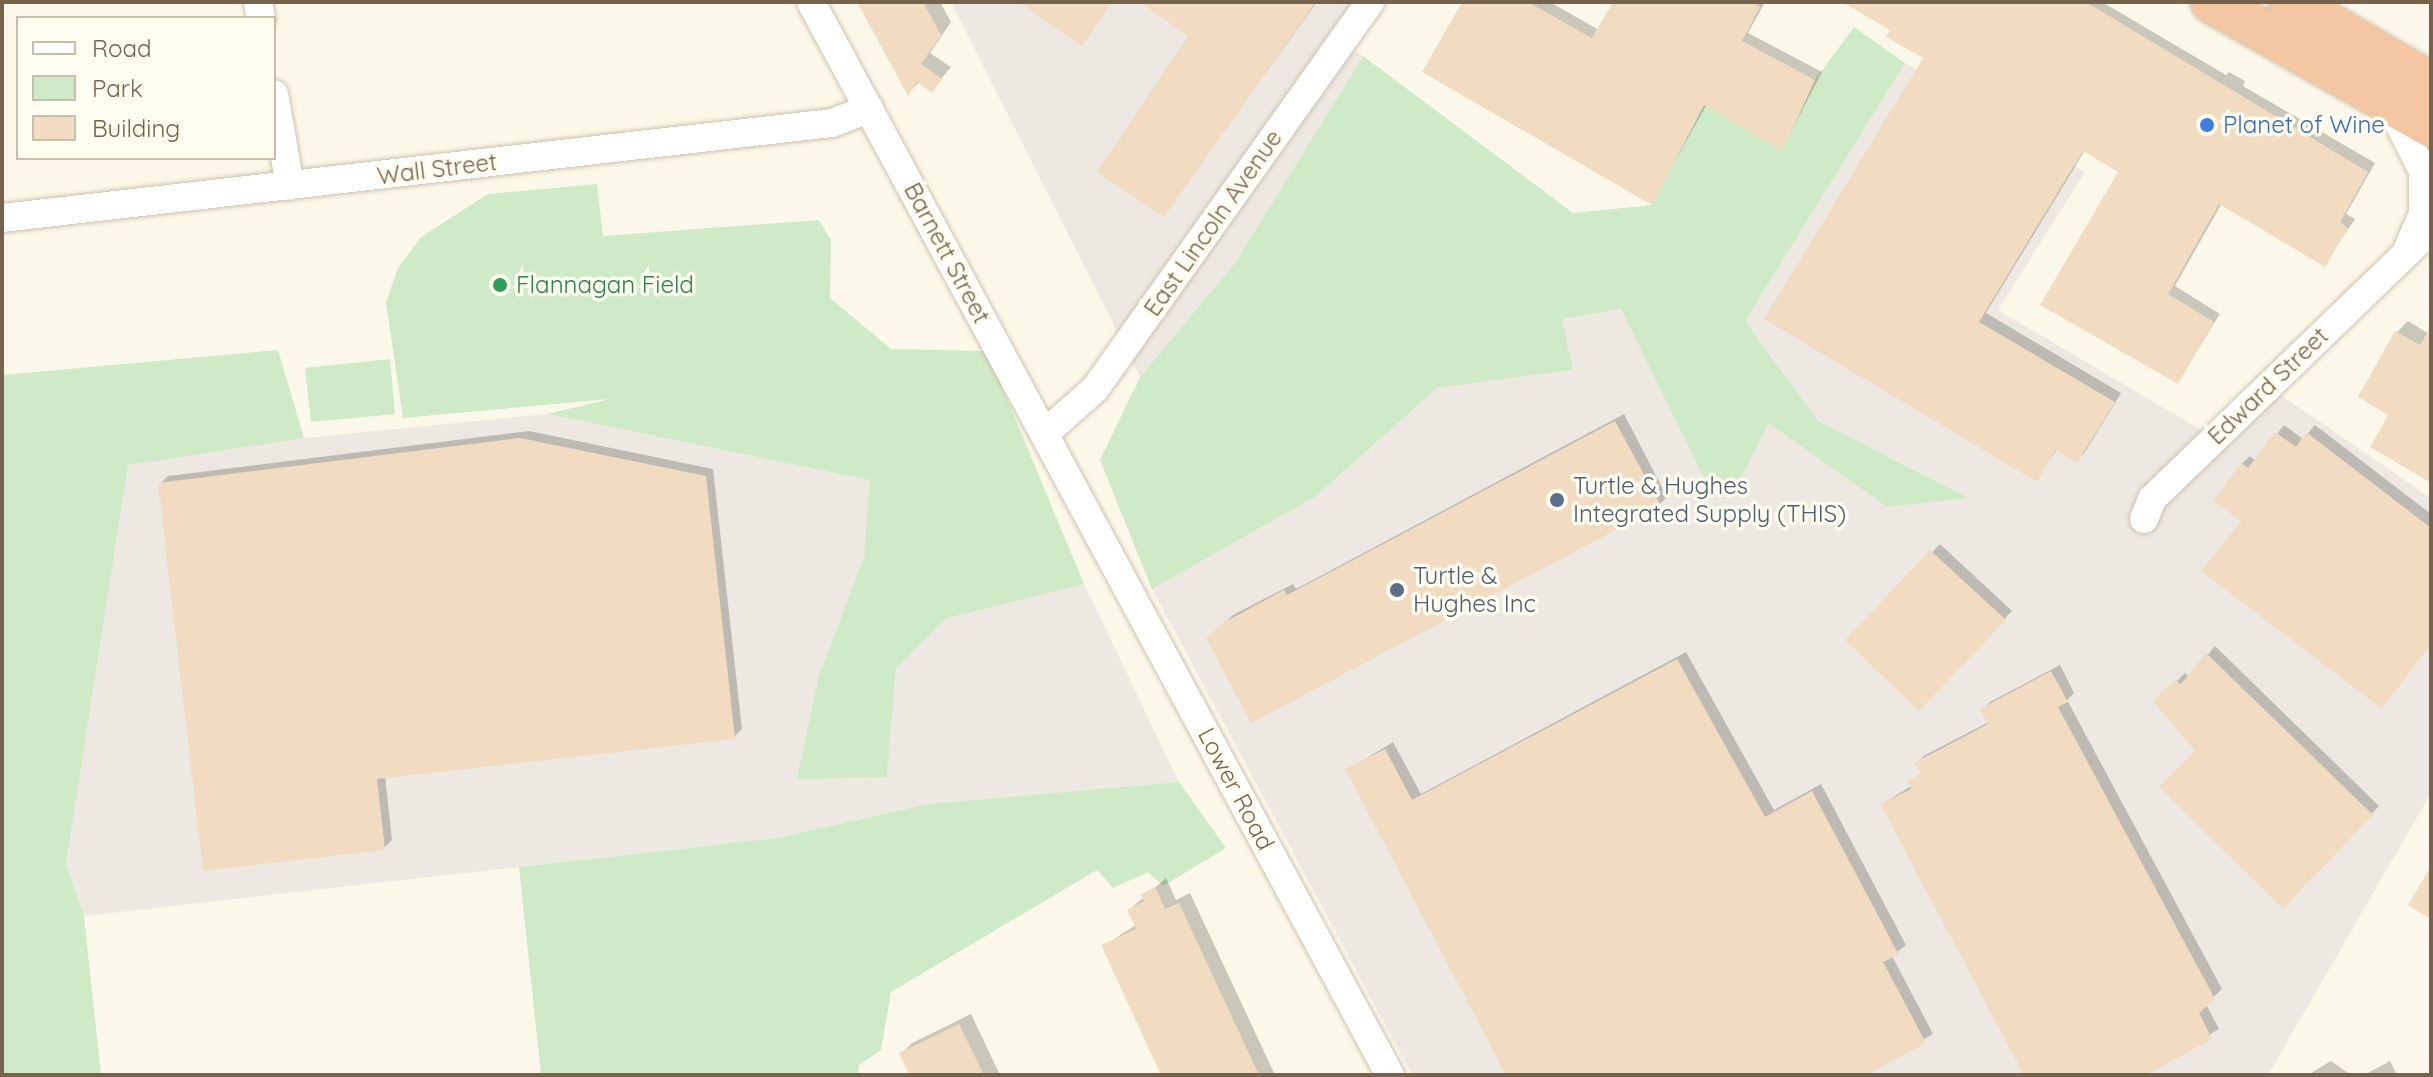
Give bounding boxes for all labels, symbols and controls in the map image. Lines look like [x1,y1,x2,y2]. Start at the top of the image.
legend [16,16,276,160]
text: Road [92,33,152,63]
text: Park [92,73,143,103]
place label: Planet of Wine [2223,111,2385,139]
text: Building [92,113,180,143]
marker: Planet of Wine [2198,116,2216,134]
street label: East Lincoln Avenue [1138,124,1288,322]
street label: Wall Street [375,147,499,191]
street label: Barnett Street [898,178,996,328]
place label: Flannagan Field [516,271,694,299]
marker: Flannagan Field [491,276,509,294]
street label: Edward Street [2202,321,2334,451]
place label: Turtle & Hughes Integrated Supply (THIS) [1573,472,1846,528]
marker: Turtle & Hughes Integrated Supply (THIS) [1548,491,1566,509]
place label: Turtle & Hughes Inc [1413,562,1536,618]
marker: Turtle & Hughes Inc [1388,581,1406,599]
street label: Lower Road [1192,723,1280,855]

